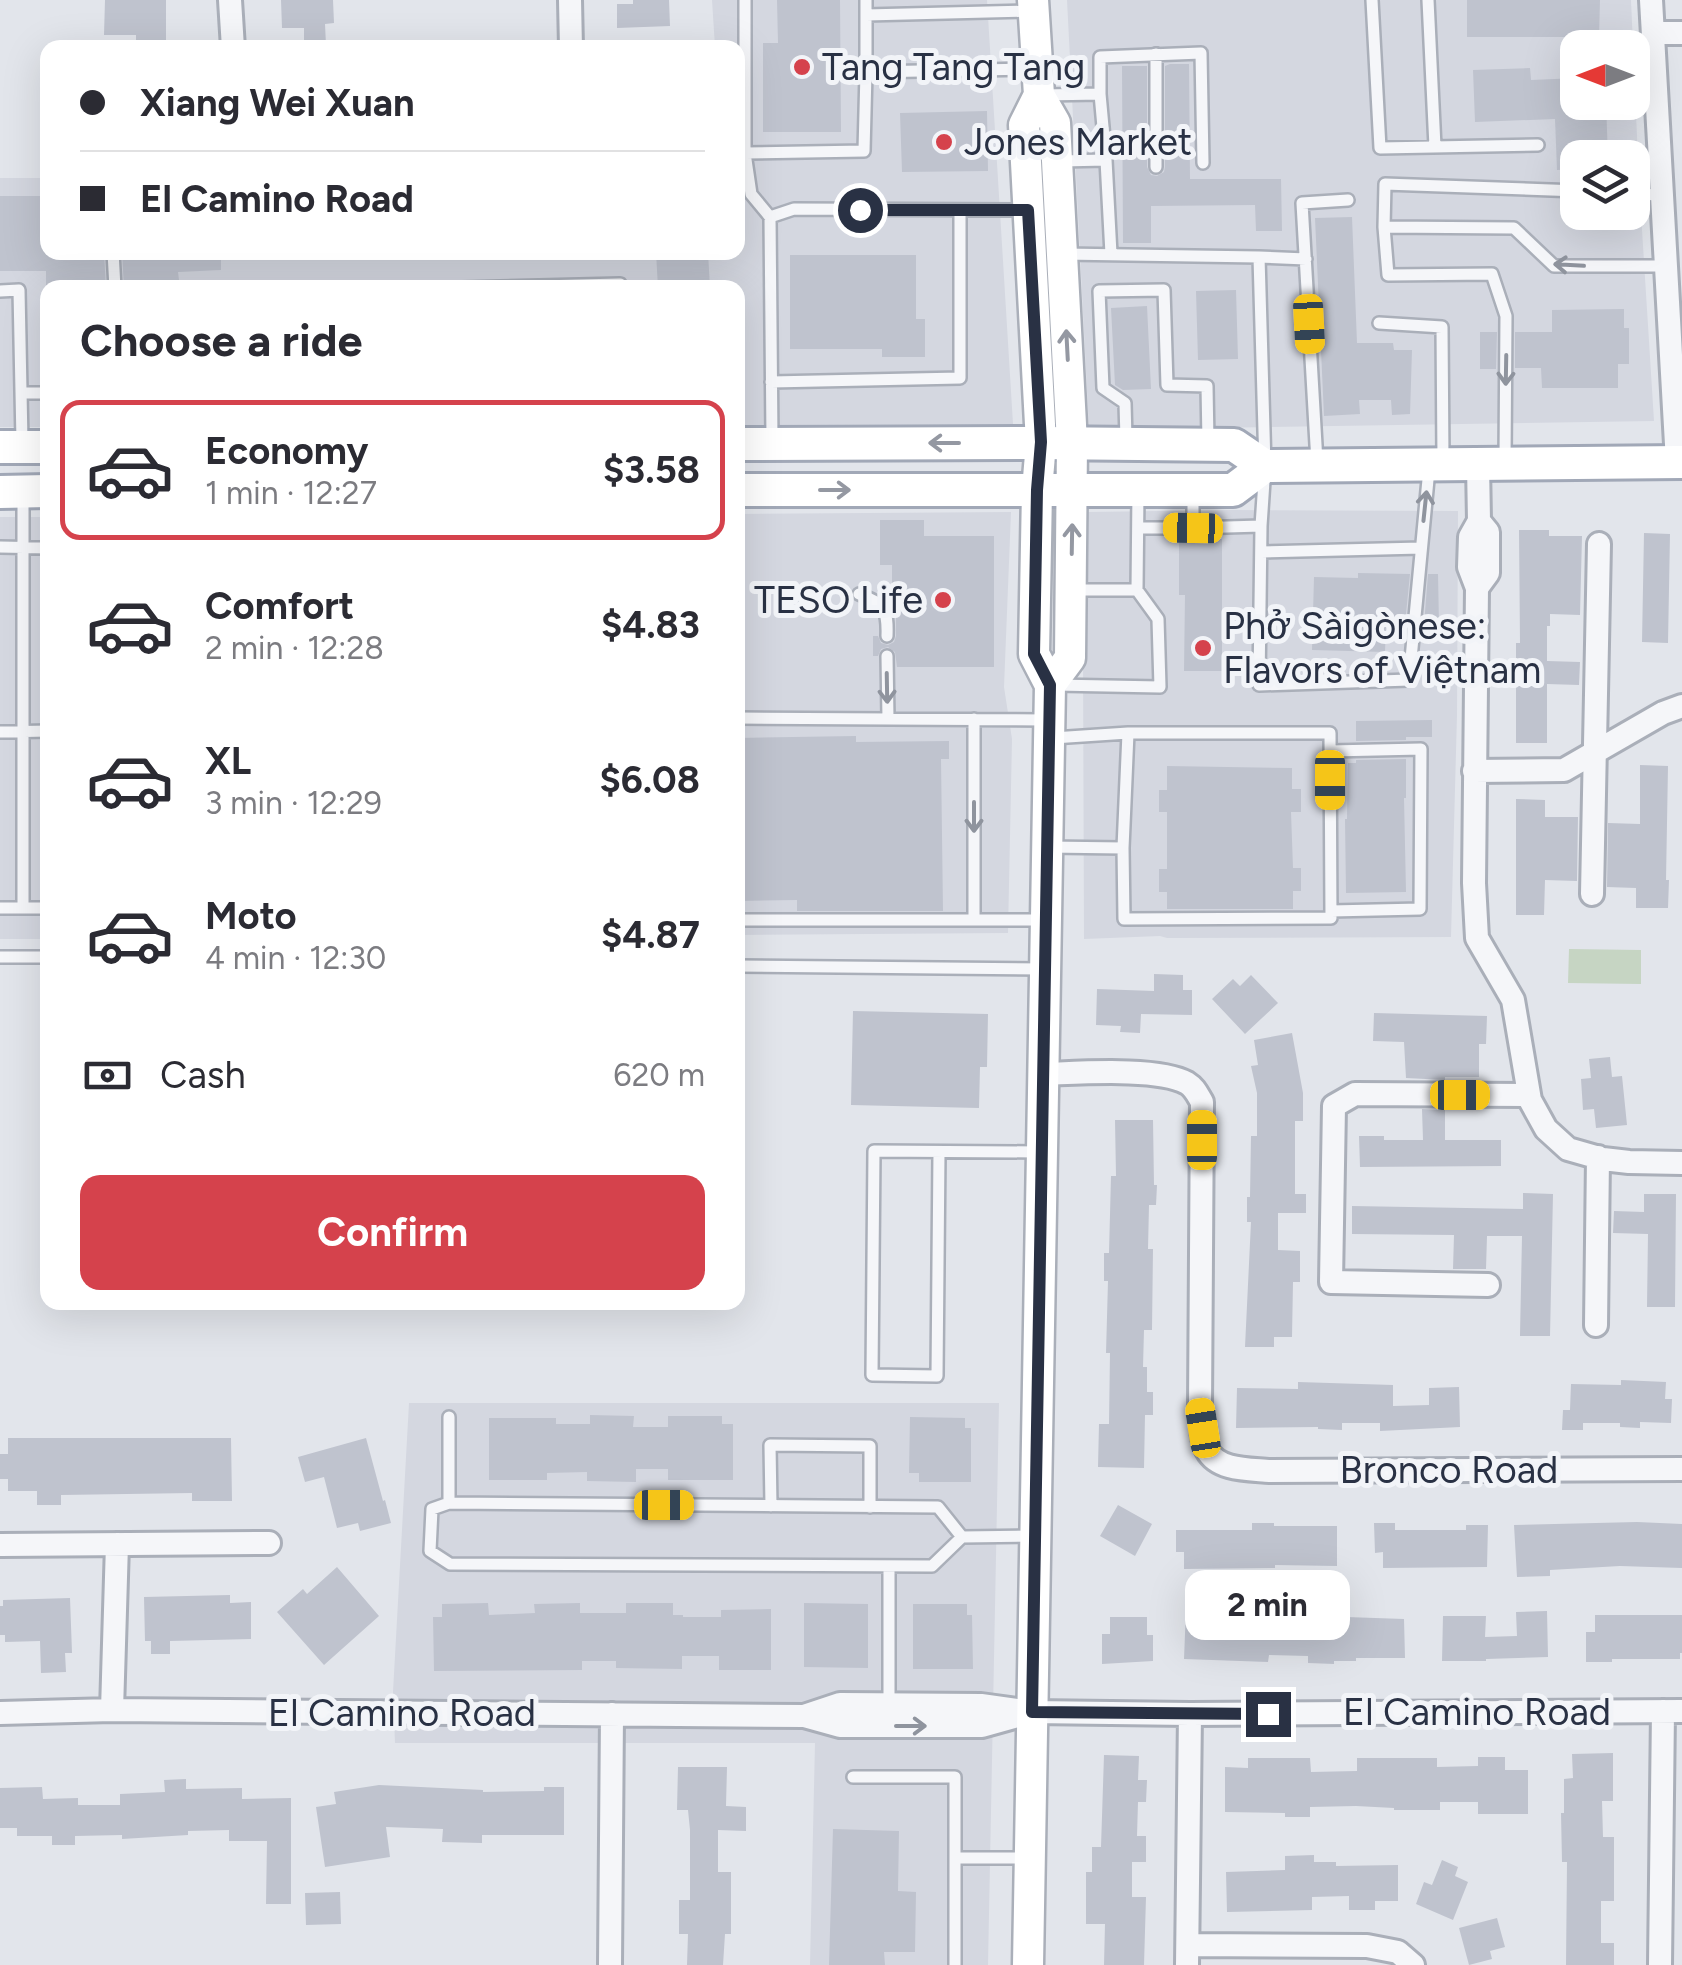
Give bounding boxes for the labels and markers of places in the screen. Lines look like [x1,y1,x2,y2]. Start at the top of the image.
place label: Tang Tang Tang [822,44,1085,90]
marker: Tang Tang Tang [791,56,813,78]
place label: Jones Market [964,119,1192,165]
marker: Jones Market [933,131,955,153]
place label: TESO Life [754,577,923,623]
marker: TESO Life [932,589,954,611]
place label: Phở Sàigònese: Flavors of Việtnam [1223,603,1541,693]
marker: Phở Sàigònese: Flavors of Việtnam [1192,637,1214,659]

